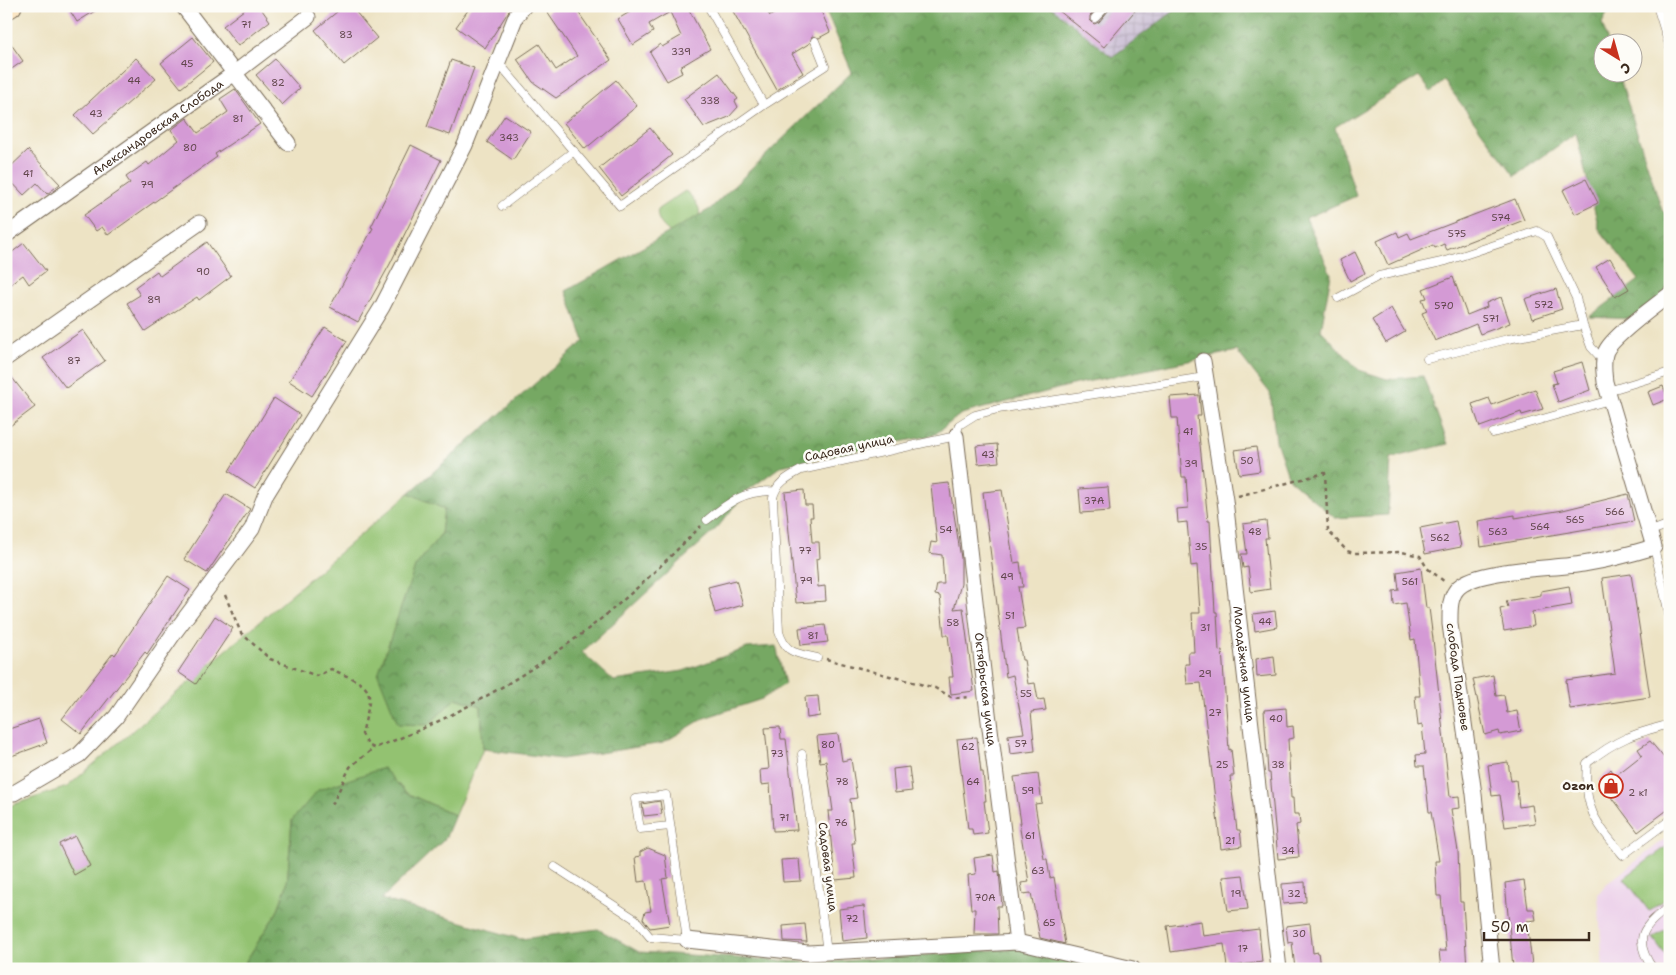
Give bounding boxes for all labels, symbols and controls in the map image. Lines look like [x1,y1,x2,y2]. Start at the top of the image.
house number: 71 [241,18,251,31]
house number: 83 [339,28,353,41]
north arrow [1594,32,1644,82]
house number: 339 [671,45,691,58]
house number: 45 [181,57,193,70]
text: С [1617,59,1635,78]
house number: 44 [127,74,141,87]
street label: Александровская Слобода [89,75,227,179]
house number: 82 [271,76,285,89]
house number: 338 [700,94,720,107]
house number: 43 [89,107,103,120]
house number: 81 [233,112,243,125]
house number: 343 [499,131,519,144]
house number: 80 [183,141,197,154]
house number: 41 [23,167,33,180]
house number: 79 [140,178,154,191]
house number: 574 [1491,211,1511,224]
house number: 575 [1448,227,1466,240]
house number: 90 [196,265,210,278]
house number: 89 [147,293,161,306]
house number: 572 [1535,298,1553,311]
house number: 570 [1434,299,1454,312]
house number: 571 [1483,312,1499,325]
house number: 87 [67,354,81,367]
house number: 41 [1183,425,1193,438]
street label: Садовая улица [803,431,895,465]
house number: 43 [981,448,995,461]
house number: 50 [1240,454,1254,467]
house number: 39 [1184,457,1198,470]
house number: 37А [1084,494,1104,507]
house number: 566 [1605,505,1625,518]
house number: 565 [1566,513,1584,526]
house number: 564 [1530,520,1550,533]
house number: 54 [940,523,952,536]
house number: 48 [1248,525,1262,538]
house number: 563 [1488,525,1508,538]
house number: 562 [1430,531,1450,544]
house number: 35 [1195,540,1207,553]
house number: 77 [798,544,812,557]
house number: 49 [1000,570,1014,583]
house number: 79 [799,574,813,587]
house number: 561 [1402,575,1418,588]
street label: Молодёжная улица [1229,605,1259,724]
house number: 51 [1005,609,1015,622]
house number: 44 [1258,615,1272,628]
house number: 58 [947,616,959,629]
house number: 31 [1200,621,1210,634]
street label: слобода Подновье [1442,622,1474,732]
house number: 81 [808,629,818,642]
street label: Октябрьская улица [971,632,1000,748]
house number: 29 [1198,667,1212,680]
house number: 55 [1020,687,1032,700]
house number: 27 [1208,706,1222,719]
house number: 40 [1269,712,1283,725]
house number: 57 [1015,737,1027,750]
house number: 80 [821,738,835,751]
house number: 62 [961,740,975,753]
house number: 73 [770,747,784,760]
house number: 25 [1216,758,1228,771]
house number: 38 [1271,758,1285,771]
shop icon: Ozon [1598,773,1624,799]
house number: 78 [835,775,849,788]
house number: 64 [966,775,980,788]
place label: Ozon [1562,778,1594,794]
house number: 59 [1022,784,1034,797]
house number: 2 к1 [1628,786,1648,799]
house number: 71 [779,811,789,824]
house number: 76 [834,816,848,829]
street label: Садовая улица [815,821,841,913]
house number: 61 [1025,829,1035,842]
house number: 21 [1225,834,1235,847]
house number: 34 [1281,844,1295,857]
house number: 63 [1031,864,1045,877]
house number: 19 [1231,887,1241,900]
house number: 32 [1287,887,1301,900]
house number: 70А [974,891,996,904]
scale bar [1484,910,1588,942]
house number: 72 [845,912,859,925]
house number: 65 [1043,916,1055,929]
text: 50 m [1491,917,1529,937]
house number: 30 [1292,927,1306,940]
house number: 17 [1238,942,1248,955]

